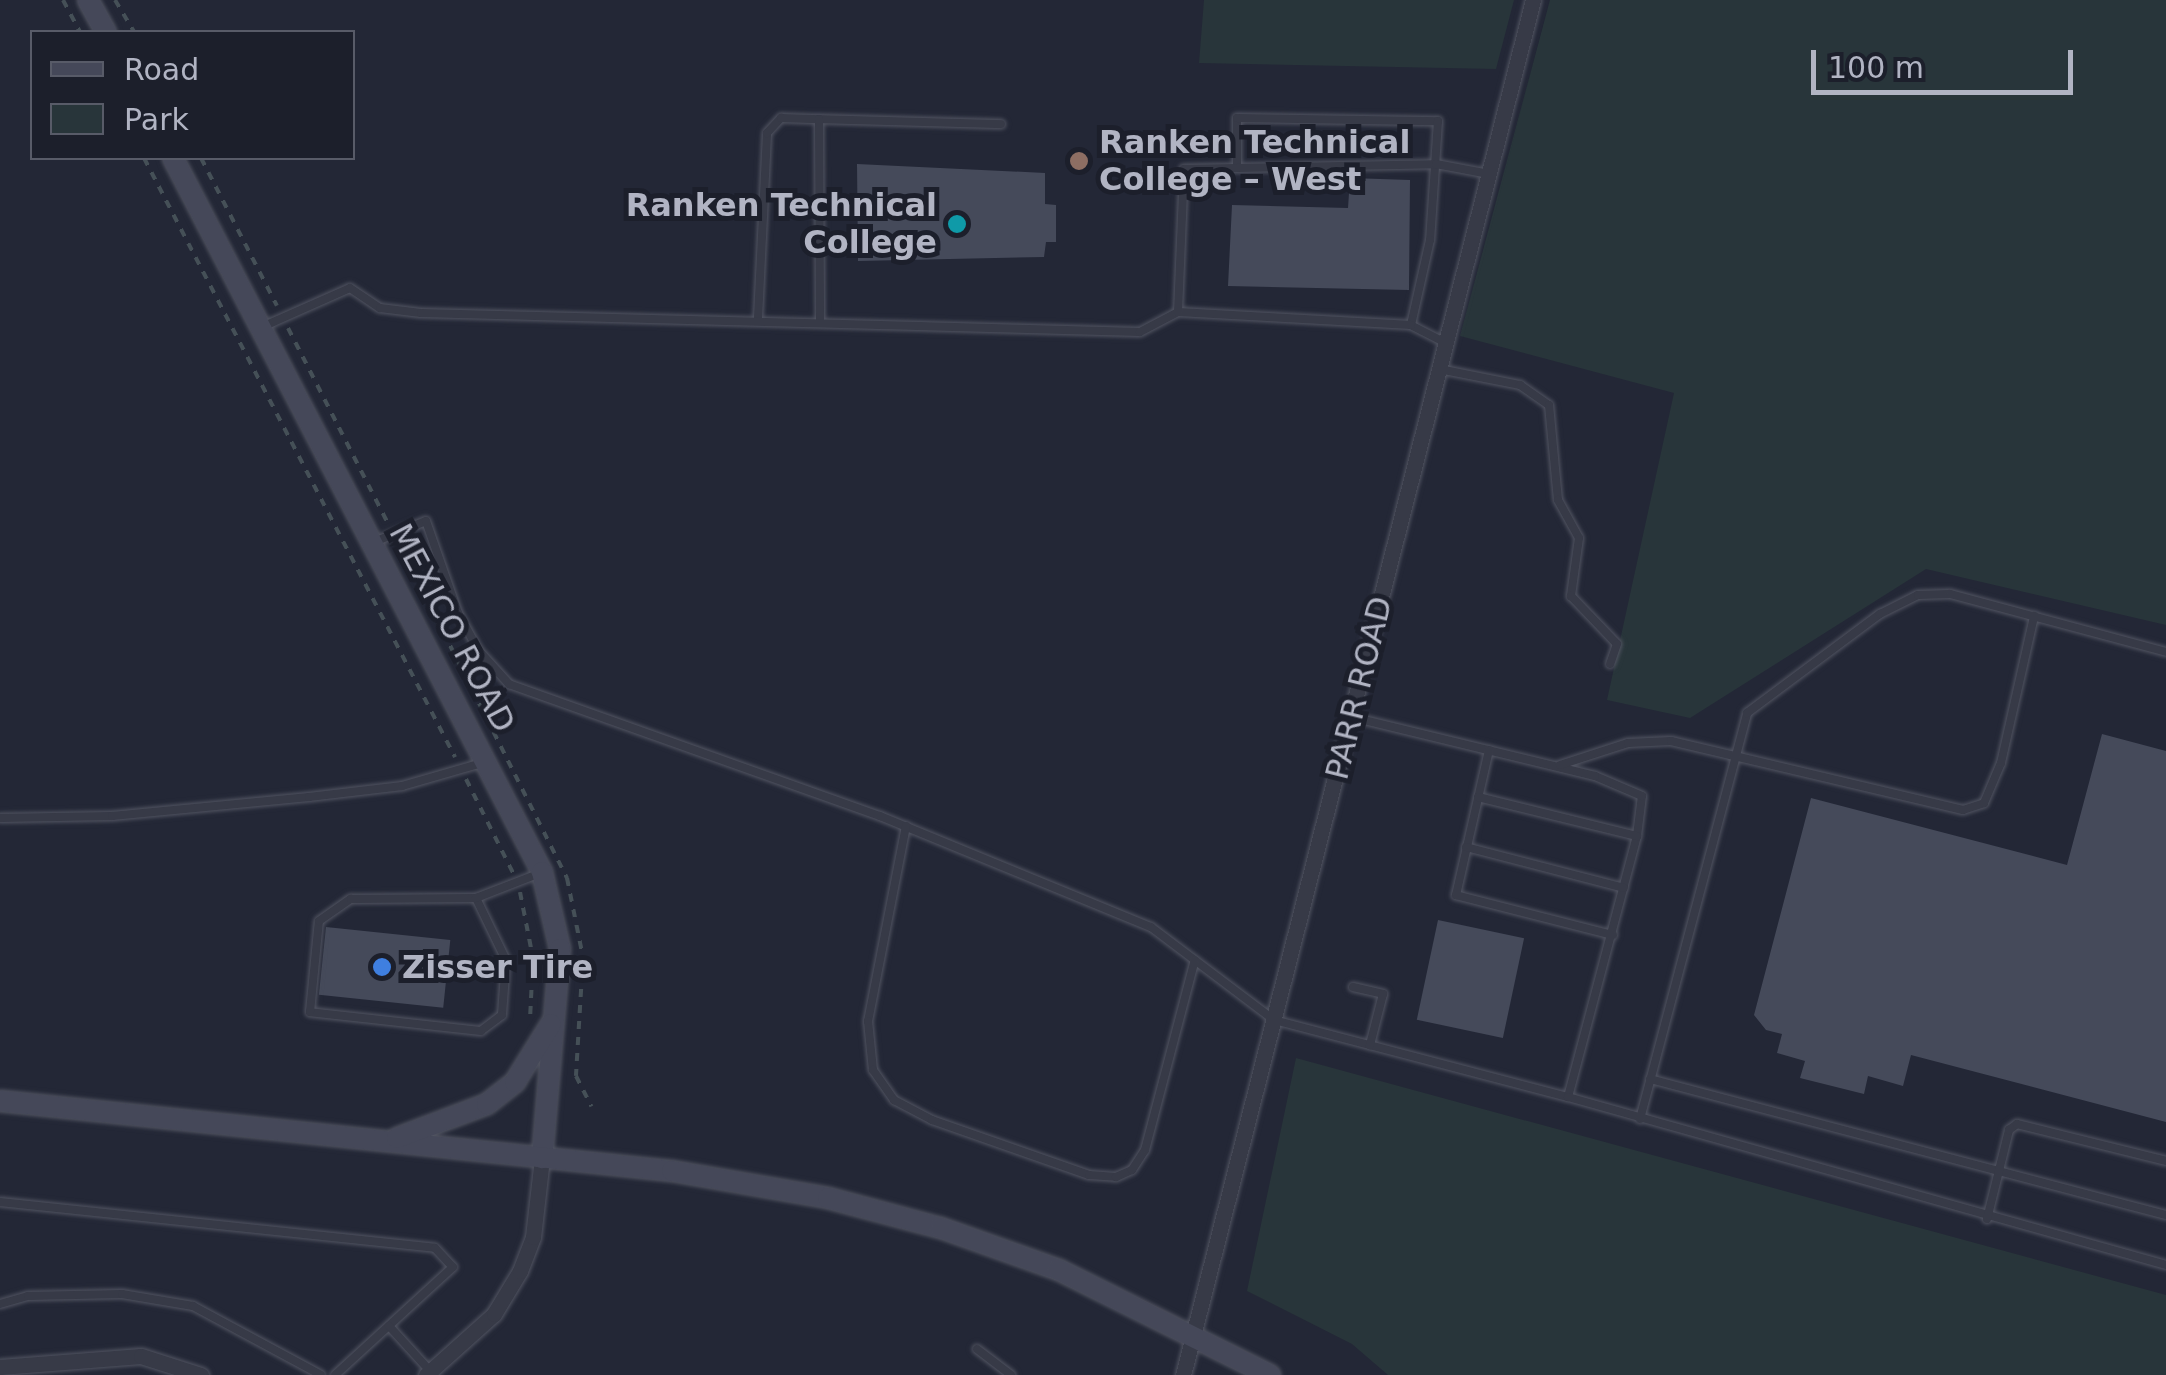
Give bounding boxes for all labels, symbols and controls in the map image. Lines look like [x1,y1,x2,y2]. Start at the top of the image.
legend [30,30,355,160]
scale bar [1816,30,2078,92]
text: 100 m [1828,50,1924,85]
text: Road [124,52,199,87]
text: Park [124,102,189,137]
place label: Ranken Technical College – West [1099,124,1410,199]
marker: Ranken Technical College – West [1068,150,1090,172]
place label: Ranken Technical College [626,187,937,262]
marker: Ranken Technical College [946,213,968,235]
street label: MEXICO ROAD [381,517,523,739]
street label: PARR ROAD [1318,593,1400,783]
place label: Zisser Tire [402,948,593,986]
marker: Zisser Tire [371,956,393,978]

